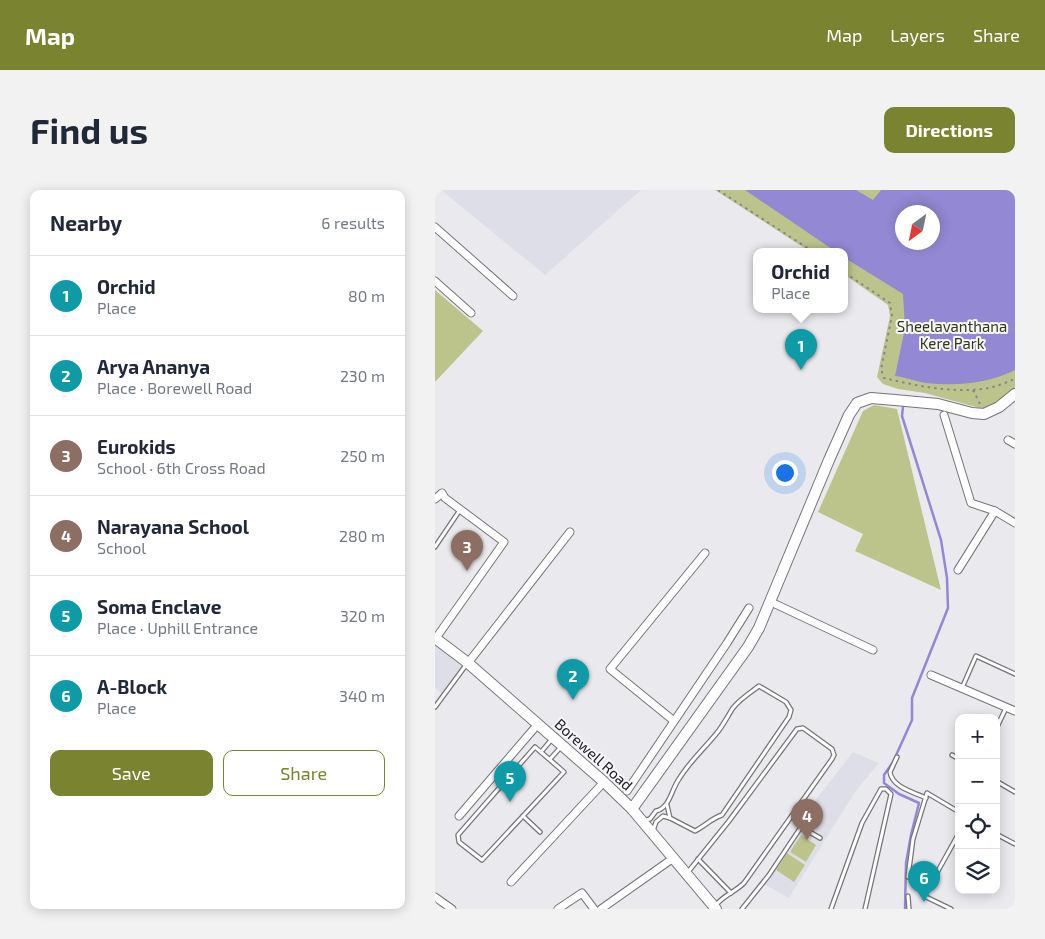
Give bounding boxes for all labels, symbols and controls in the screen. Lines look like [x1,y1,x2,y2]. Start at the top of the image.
text: Map [25,21,75,50]
text: Map [826,24,862,46]
text: Layers [890,24,945,46]
text: Share [973,24,1020,46]
button: Directions [884,107,1015,153]
text: Find us [30,109,148,151]
north arrow [895,205,940,250]
text: Nearby [50,210,122,235]
text: 6 results [321,213,385,232]
popup [753,248,848,313]
text: Orchid [771,260,830,283]
text: Orchid [97,275,156,298]
text: Place [771,283,810,302]
text: 1 [63,286,69,305]
text: 80 m [348,286,385,305]
text: Place [97,298,136,317]
park label: Sheelavanthana Kere Park [897,317,1007,352]
pin: 1 [785,329,817,370]
text: Arya Ananya [97,355,210,378]
text: 2 [61,366,71,385]
text: 230 m [340,366,385,385]
text: Place · Borewell Road [97,378,252,397]
text: Eurokids [97,435,176,458]
text: 3 [61,446,71,465]
text: 250 m [340,446,385,465]
text: School · 6th Cross Road [97,458,266,477]
your location [772,460,798,486]
text: Narayana School [97,515,249,538]
text: 4 [61,526,71,545]
text: 280 m [339,526,385,545]
pin: 3 [451,530,483,571]
text: School [97,538,146,557]
text: Soma Enclave [97,595,221,618]
text: 5 [62,606,70,625]
text: 320 m [340,606,385,625]
text: Place · Uphill Entrance [97,618,258,637]
pin: 2 [557,659,589,700]
text: A-Block [97,675,167,698]
text: 6 [61,686,71,705]
text: 340 m [339,686,385,705]
text: Place [97,698,136,717]
street label: Borewell Road [551,714,637,794]
map controls [955,714,1000,894]
button: + [955,714,1000,759]
button: Save [50,750,213,796]
button: Share [223,750,385,796]
button: − [955,759,1000,804]
pin: 5 [494,761,526,802]
pin: 4 [791,799,823,840]
button: locate [955,804,1000,849]
button: layers [955,849,1000,894]
pin: 6 [908,861,940,902]

